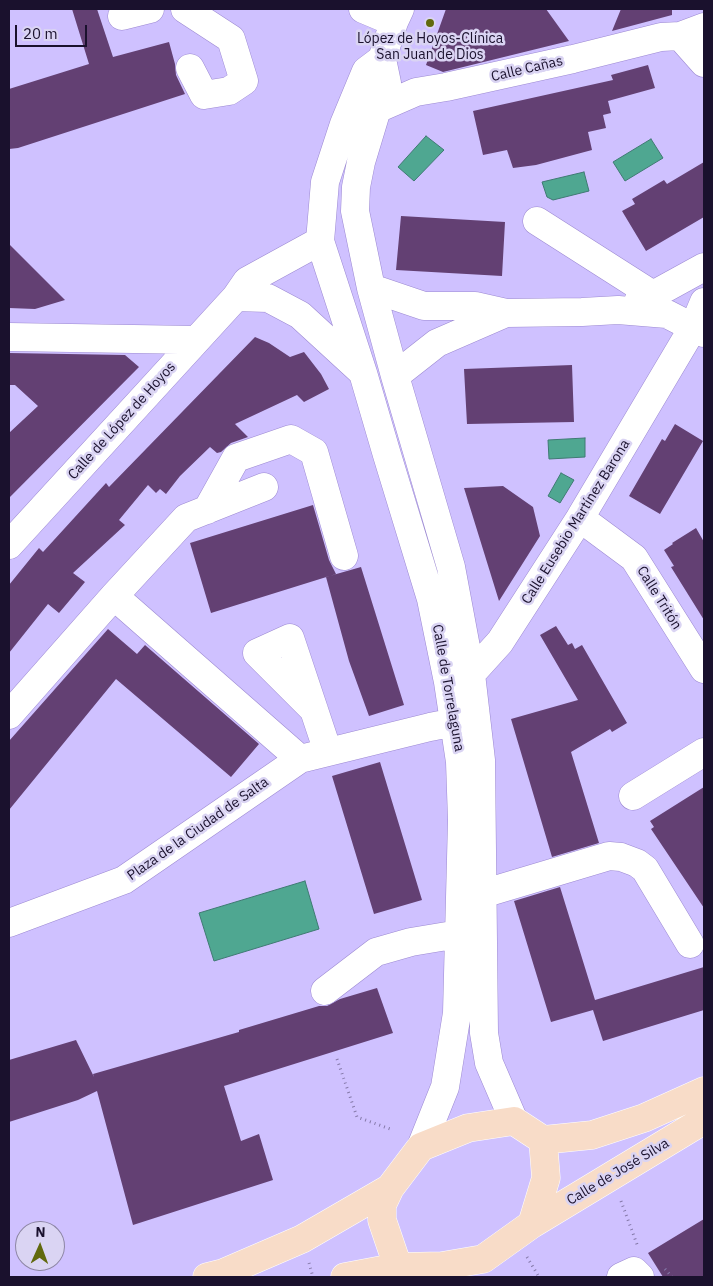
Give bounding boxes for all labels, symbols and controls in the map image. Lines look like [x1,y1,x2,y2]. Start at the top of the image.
scale bar [18,15,90,47]
marker: López de Hoyos-Clínica San Juan de Dios [424,17,436,29]
text: 20 m [23,24,58,43]
place label: López de Hoyos-Clínica San Juan de Dios [357,31,503,64]
street label: Calle Cañas [489,53,565,85]
street label: Calle de López de Hoyos [65,359,179,483]
street label: Calle Eusebio Martínez Barona [518,437,634,607]
street label: Calle Tritón [633,563,685,633]
street label: Calle de Torrelaguna [429,623,467,753]
street label: Plaza de la Ciudad de Salta [124,774,272,884]
street label: Calle de José Silva [564,1135,672,1209]
north arrow [15,1221,65,1271]
text: N [35,1223,46,1241]

